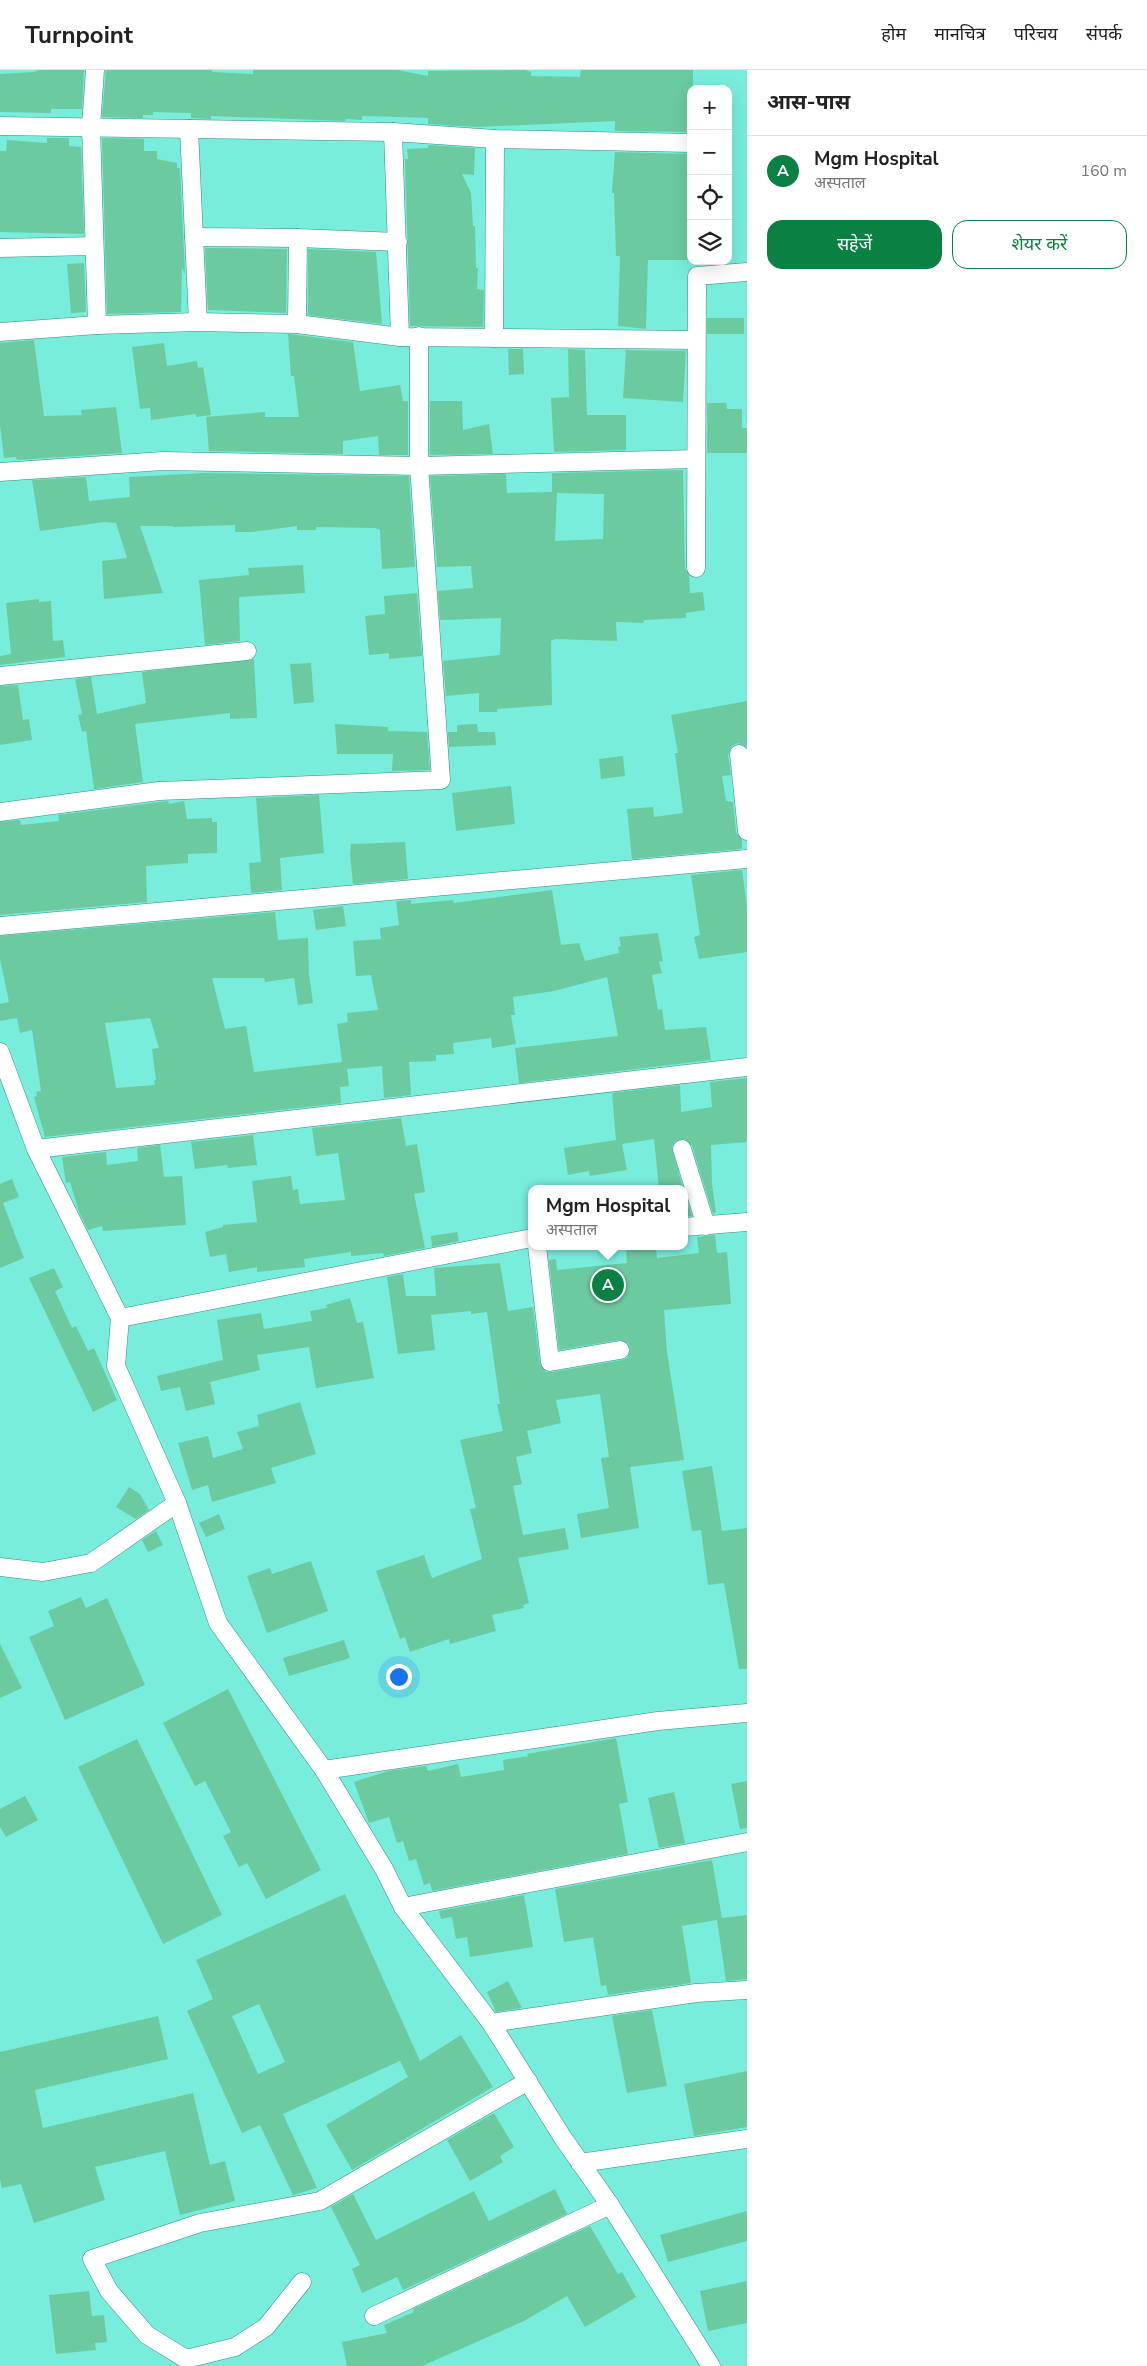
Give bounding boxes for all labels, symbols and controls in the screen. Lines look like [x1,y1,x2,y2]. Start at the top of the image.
text: Turnpoint [25,19,133,51]
text: होम [881,22,906,46]
text: मानचित्र [934,22,986,46]
text: परिचय [1014,22,1058,46]
text: संपर्क [1086,22,1122,46]
map controls [687,85,732,265]
button: + [687,85,732,130]
text: आस-पास [767,88,850,116]
button: − [687,130,732,175]
text: Mgm Hospital [814,146,939,172]
text: A [777,160,789,182]
text: 160 m [1080,160,1127,182]
text: अस्पताल [814,172,866,194]
button: locate [687,175,732,220]
button: layers [687,220,732,265]
button: सहेजें [767,220,942,269]
button: शेयर करें [952,220,1127,269]
popup [528,1185,688,1250]
text: Mgm Hospital [546,1193,670,1219]
text: अस्पताल [546,1219,597,1241]
pin: A [592,1266,624,1304]
your location [386,1664,412,1690]

